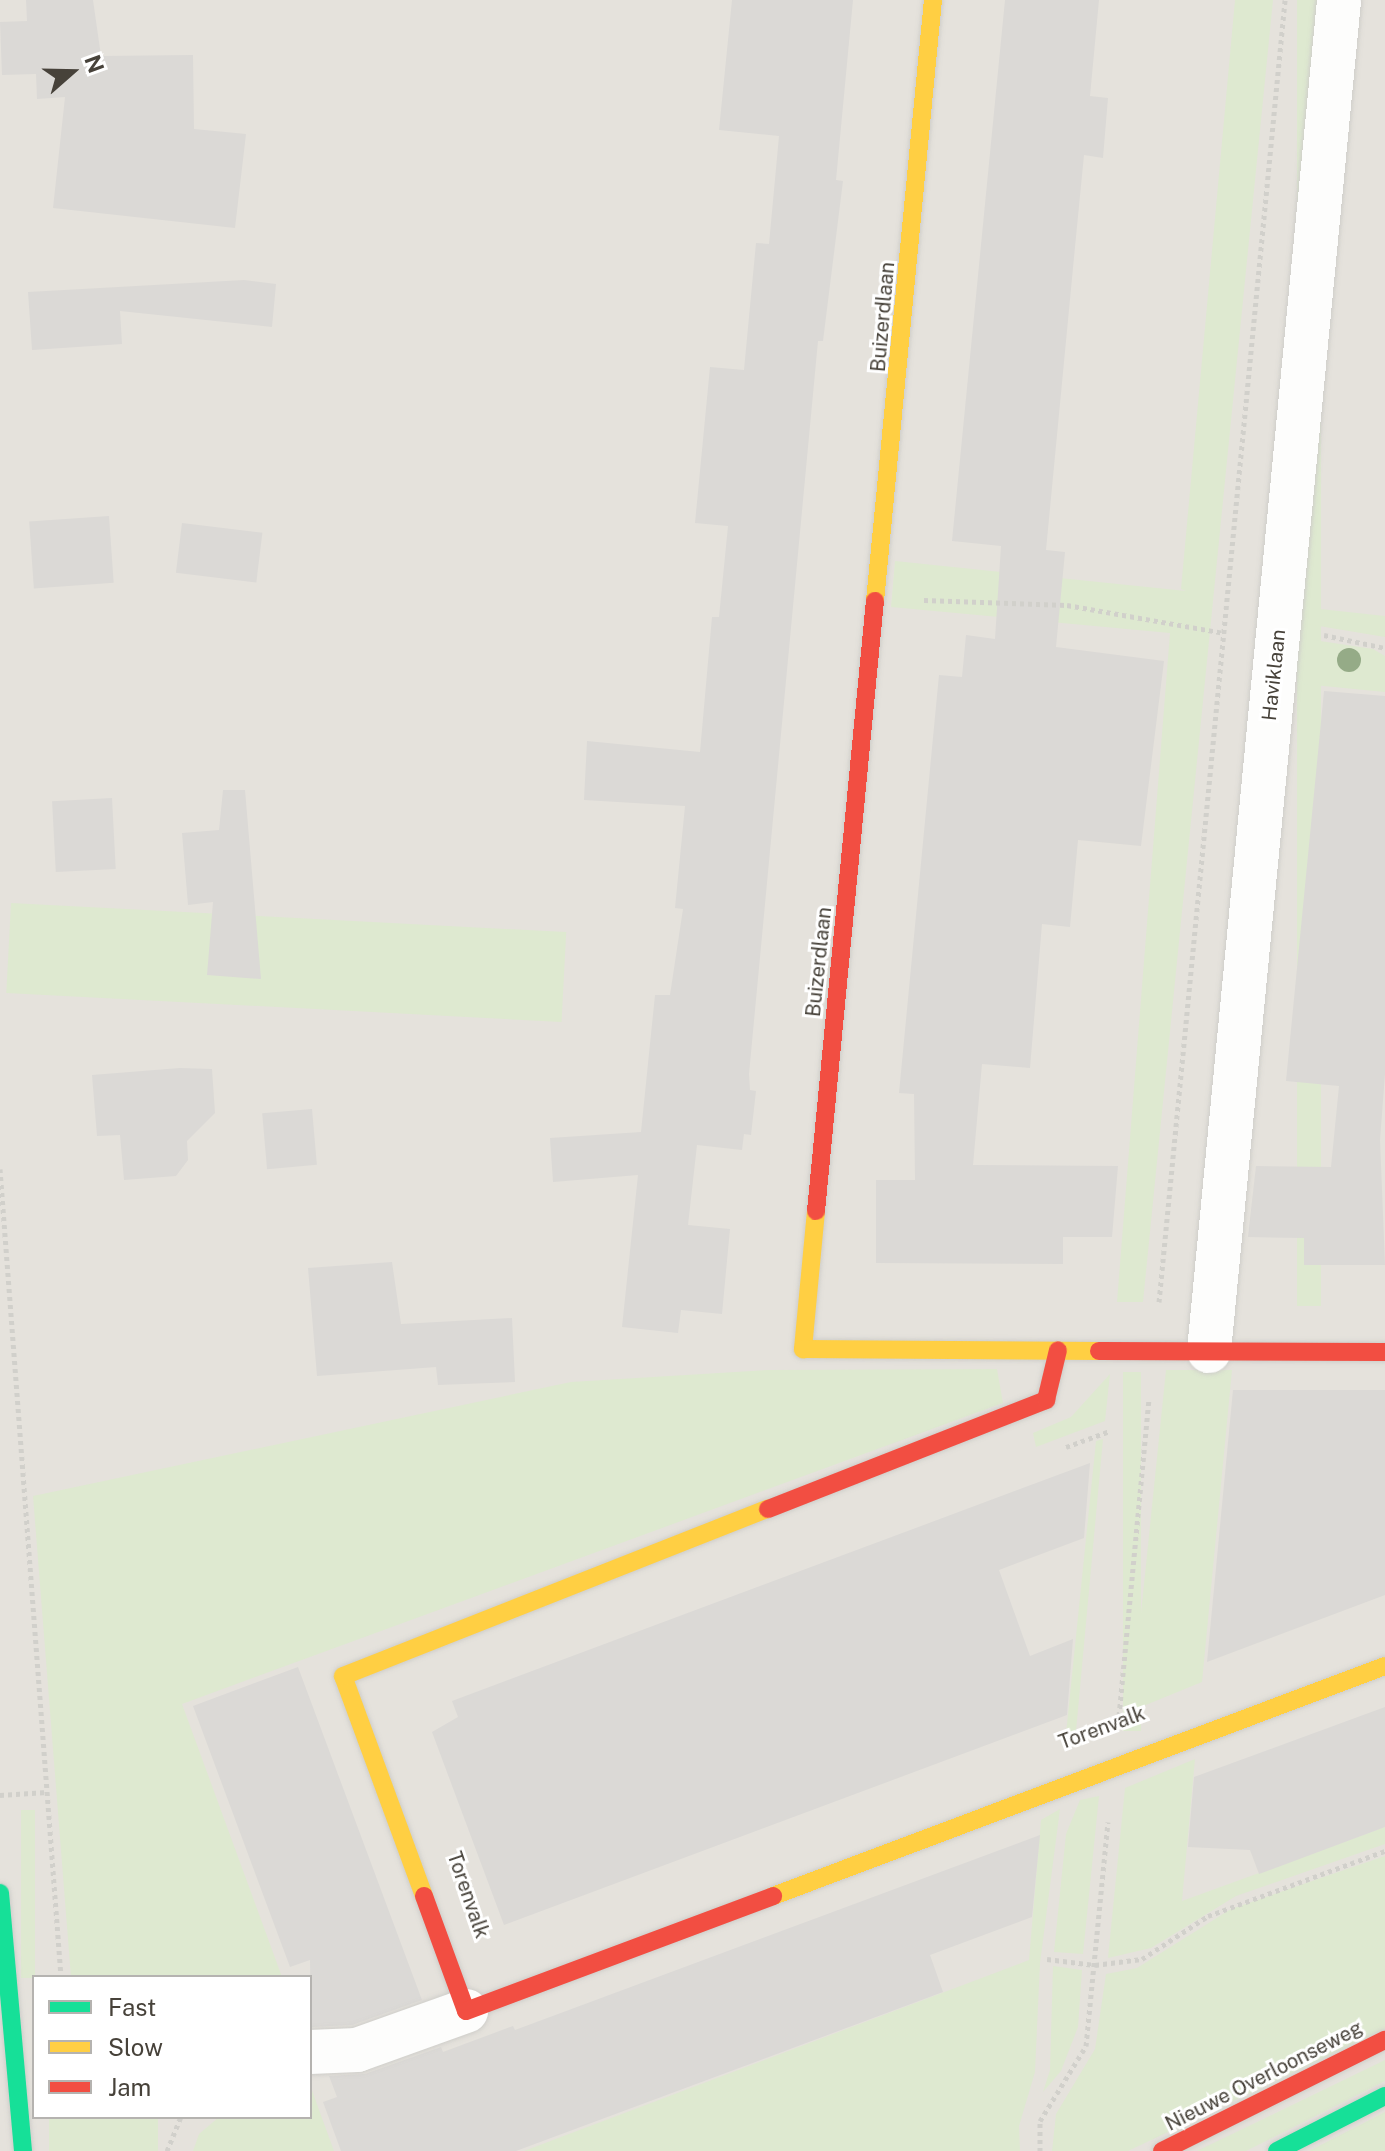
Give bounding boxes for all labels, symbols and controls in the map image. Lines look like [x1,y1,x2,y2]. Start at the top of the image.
north arrow [32,32,112,112]
text: N [79,51,110,76]
street label: Buizerdlaan [866,261,900,373]
street label: Haviklaan [1257,628,1291,722]
street label: Buizerdlaan [801,906,837,1018]
street label: Torenvalk [1056,1701,1148,1755]
street label: Torenvalk [442,1849,494,1941]
legend [32,1975,312,2119]
text: Fast [108,1993,156,2021]
street label: Nieuwe Overloonseweg [1161,2016,1367,2136]
text: Slow [108,2033,163,2061]
text: Jam [108,2073,151,2101]

